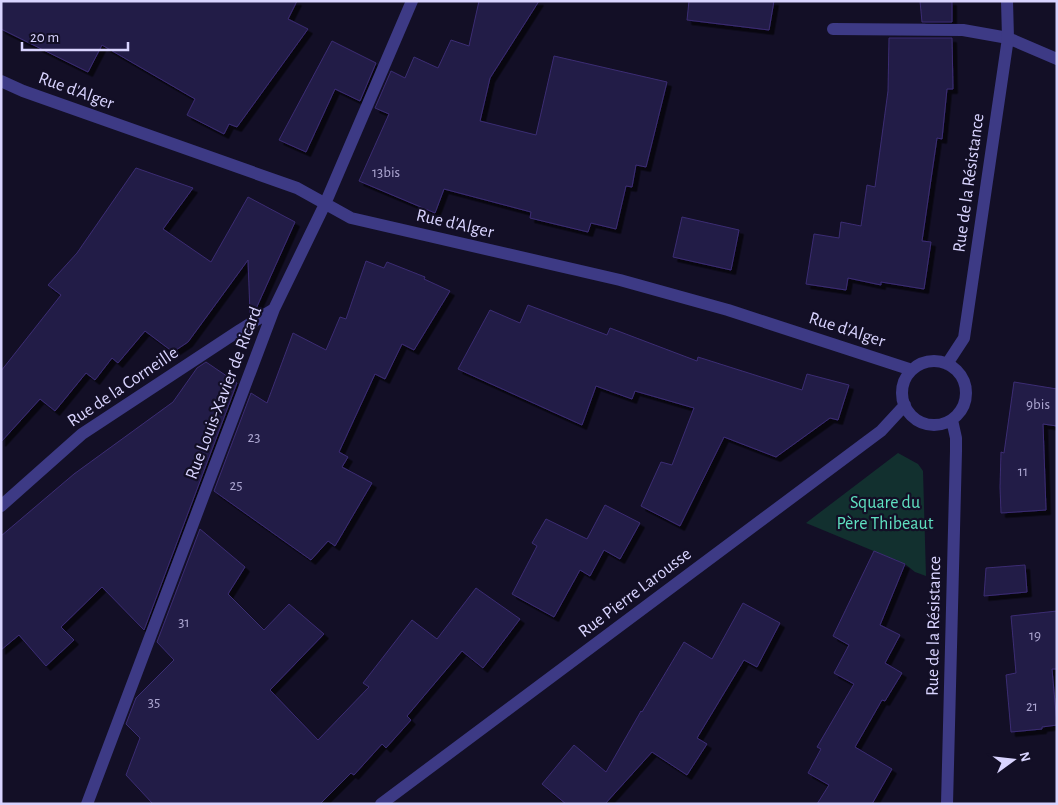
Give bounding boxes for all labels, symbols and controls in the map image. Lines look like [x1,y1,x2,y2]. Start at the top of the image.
scale bar [22,20,129,52]
text: 20 m [30,30,59,45]
street label: Rue d'Alger [36,69,116,113]
street label: Rue de la Résistance [950,112,988,254]
house number: 13bis [372,165,400,180]
street label: Rue d'Alger [414,206,496,242]
street label: Rue Louis-Xavier de Ricard [183,304,265,482]
street label: Rue d'Alger [807,309,888,351]
street label: Rue de la Corneille [64,343,182,431]
house number: 9bis [1026,397,1050,412]
house number: 23 [247,430,261,445]
house number: 11 [1018,464,1028,479]
house number: 25 [229,478,243,493]
park label: Square du Père Thibeaut [836,494,934,533]
street label: Rue Pierre Larousse [575,545,695,641]
street label: Rue de la Résistance [924,556,944,696]
house number: 31 [178,615,190,630]
house number: 19 [1029,628,1041,643]
house number: 35 [148,695,160,710]
house number: 21 [1026,699,1038,714]
north arrow [988,735,1038,785]
text: N [1017,750,1033,763]

